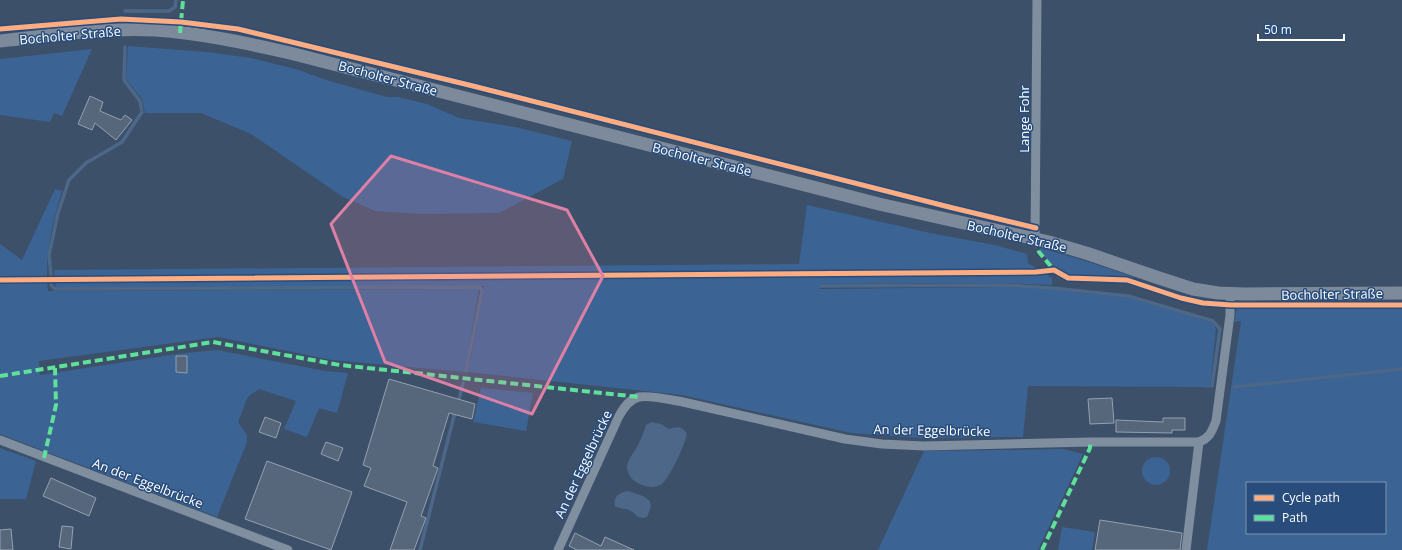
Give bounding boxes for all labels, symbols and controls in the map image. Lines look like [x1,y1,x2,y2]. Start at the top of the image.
scale bar [1258,16,1344,42]
text: 50 m [1264,21,1292,38]
street label: Bocholter Straße [18,22,122,48]
street label: Bocholter Straße [336,56,440,100]
street label: Lange Fohr [1015,85,1033,153]
street label: Bocholter Straße [650,138,754,180]
street label: Bocholter Straße [965,216,1069,256]
street label: Bocholter Straße [1281,284,1383,304]
street label: An der Eggelbrücke [550,407,616,521]
street label: An der Eggelbrücke [873,420,991,440]
street label: An der Eggelbrücke [90,454,206,512]
legend [1246,482,1386,534]
text: Cycle path [1282,489,1340,506]
text: Path [1282,509,1308,526]

